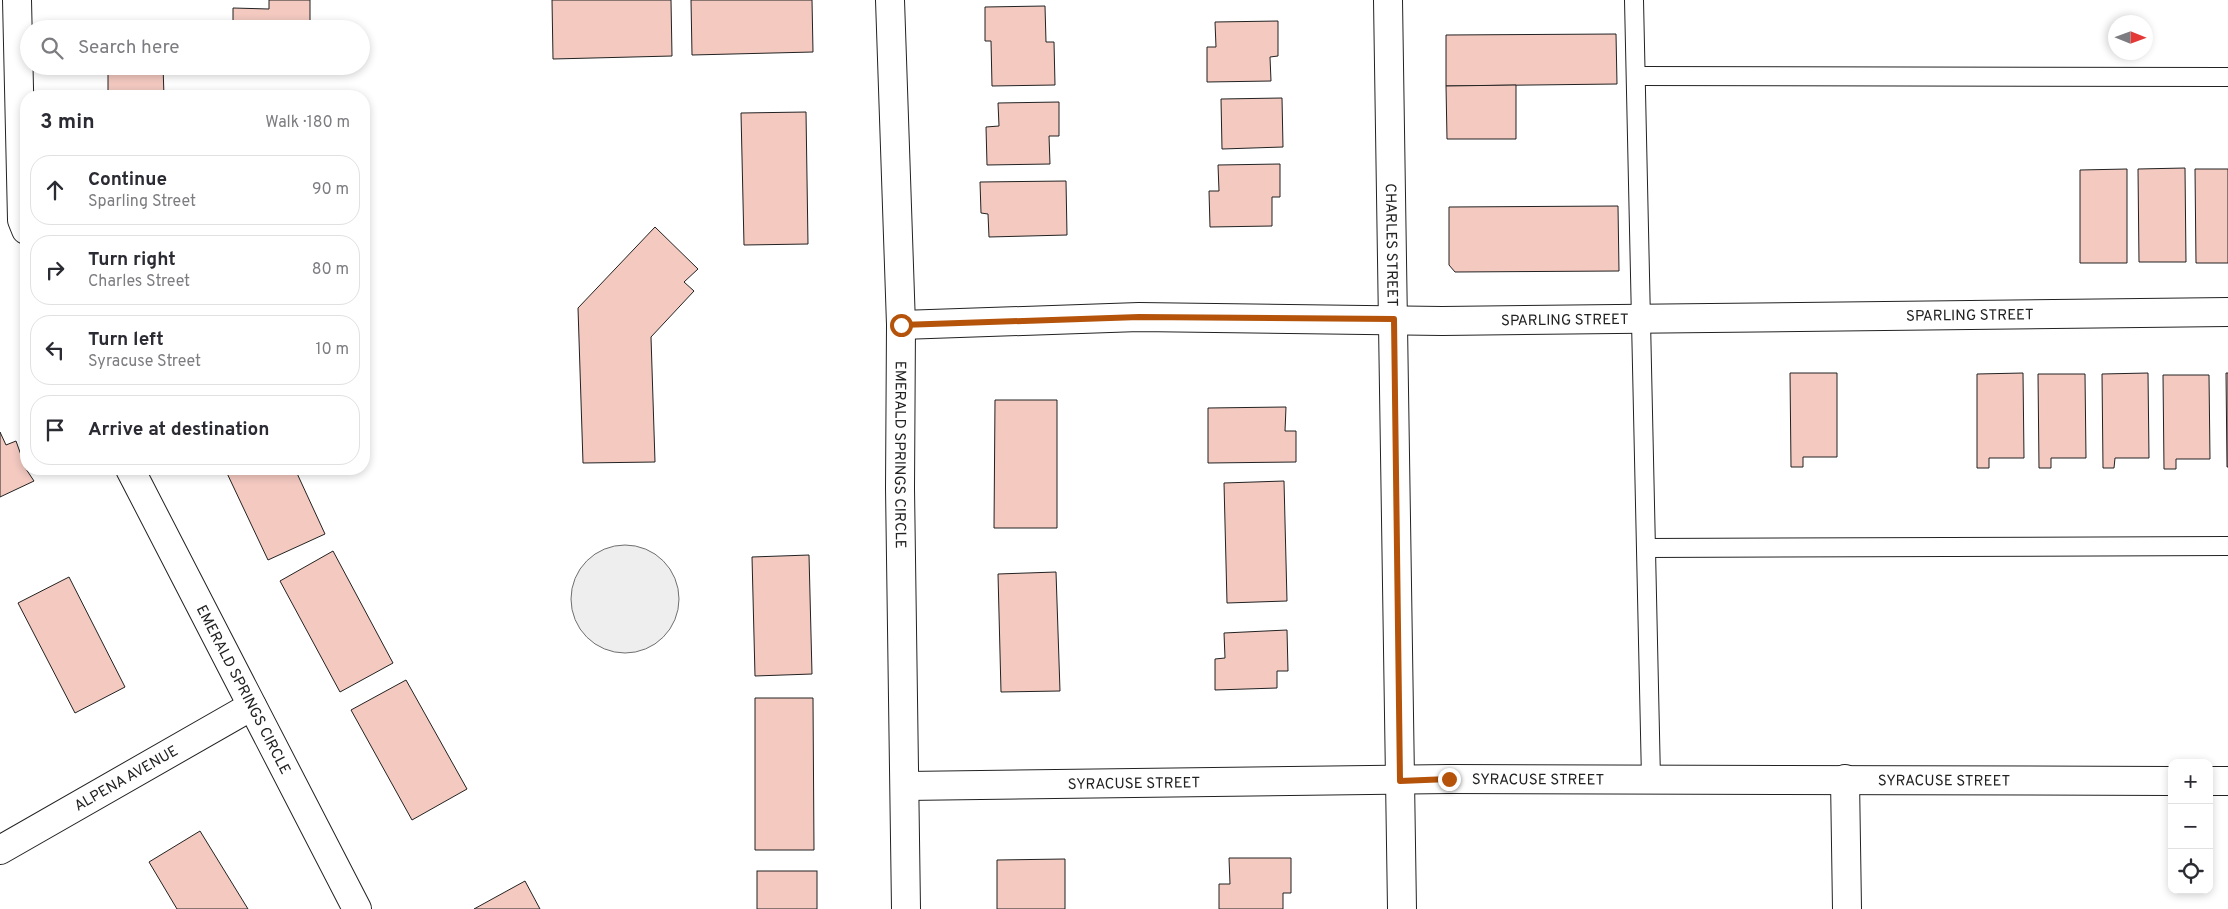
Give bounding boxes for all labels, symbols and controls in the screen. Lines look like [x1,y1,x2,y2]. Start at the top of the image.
north arrow [2108,15,2153,60]
search box [20,20,370,75]
icon: search [38,34,66,62]
text: Search here [78,36,180,60]
text: 3 min [40,109,95,136]
text: Walk · 180 m [265,113,350,133]
text: Continue [88,168,167,192]
icon: ahead [41,176,69,204]
text: 90 m [312,180,349,200]
street label: CHARLES STREET [1380,183,1401,307]
text: Sparling Street [88,192,196,212]
text: Turn right [88,248,176,272]
icon: right [41,256,69,284]
text: 80 m [312,260,349,280]
text: Charles Street [88,272,190,292]
street label: SPARLING STREET [1906,306,2034,327]
street label: SPARLING STREET [1501,311,1629,331]
route start [890,314,913,337]
text: Turn left [88,328,164,352]
icon: left [41,336,69,364]
text: 10 m [315,340,349,360]
text: Syracuse Street [88,352,201,372]
street label: EMERALD SPRINGS CIRCLE [889,361,909,549]
icon: arrive [41,416,69,444]
text: Arrive at destination [88,418,269,442]
street label: EMERALD SPRINGS CIRCLE [191,602,294,778]
street label: ALPENA AVENUE [71,742,182,817]
map controls [2168,759,2213,894]
button: + [2168,759,2213,804]
route end [1438,768,1461,791]
street label: SYRACUSE STREET [1472,771,1604,790]
street label: SYRACUSE STREET [1878,772,2010,792]
street label: SYRACUSE STREET [1068,774,1200,795]
button: − [2168,804,2213,849]
button: locate [2168,849,2213,894]

